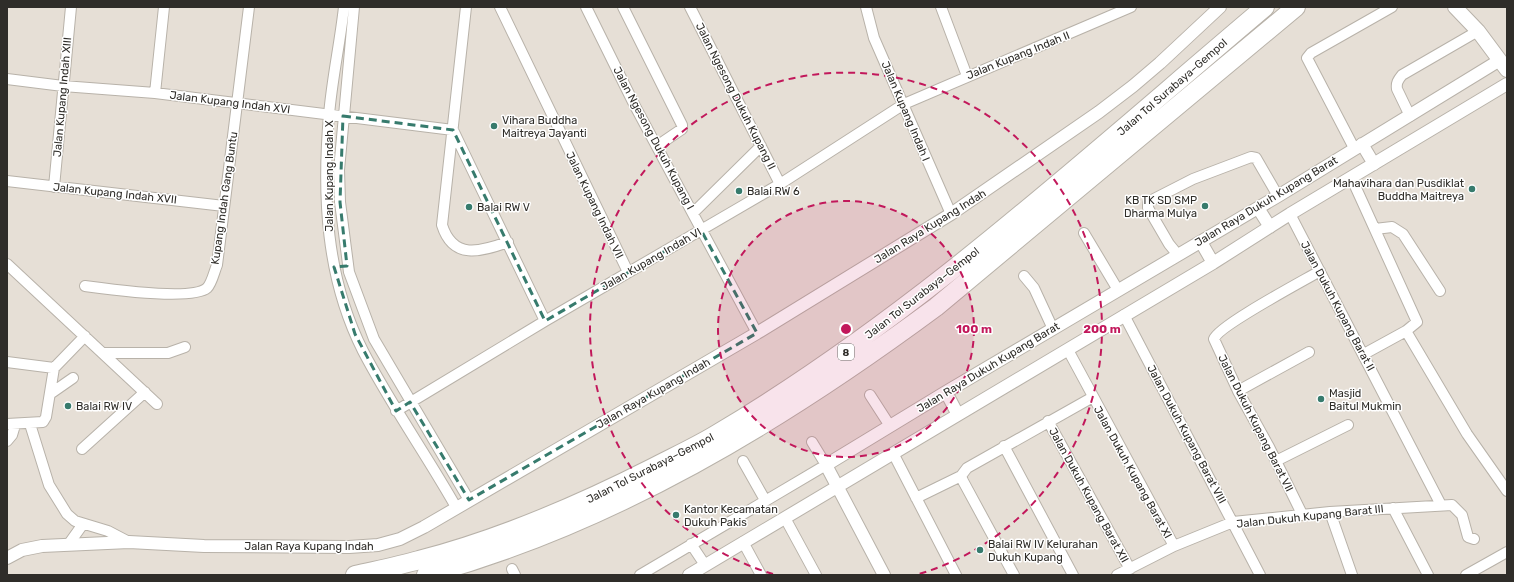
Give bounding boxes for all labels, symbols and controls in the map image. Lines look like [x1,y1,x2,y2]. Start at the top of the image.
street label: Jalan Ngesong Dukuh Kupang II [693,21,778,172]
street label: Jalan Kupang Indah II [965,29,1072,82]
street label: Jalan Tol Surabaya–Gempol [1115,36,1230,139]
street label: Jalan Kupang Indah XIII [51,37,74,158]
street label: Jalan Kupang Indah I [879,59,932,163]
street label: Jalan Ngesong Dukuh Kupang I [610,65,697,212]
street label: Jalan Kupang Indah XVI [169,89,291,116]
place label: Vihara Buddha Maitreya Jayanti [502,114,587,140]
street label: Jalan Kupang Indah X [323,120,336,232]
marker: Vihara Buddha Maitreya Jayanti [489,121,499,131]
street label: Kupang Indah Gang Buntu [209,131,240,265]
street label: Jalan Kupang Indah VII [563,150,626,261]
street label: Jalan Raya Dukuh Kupang Barat [1193,153,1341,249]
place label: Mahavihara dan Pusdiklat Buddha Maitreya [1333,177,1465,203]
street label: Jalan Kupang Indah XVII [52,181,178,206]
marker: Mahavihara dan Pusdiklat Buddha Maitreya [1467,184,1477,194]
place label: Balai RW 6 [747,185,800,198]
marker: Balai RW 6 [734,186,744,196]
street label: Jalan Raya Kupang Indah [872,187,989,266]
place label: KB TK SD SMP Dharma Mulya [1124,194,1197,220]
place label: Balai RW V [477,201,530,214]
marker: KB TK SD SMP Dharma Mulya [1200,201,1210,211]
marker: Balai RW V [464,202,474,212]
street label: Jalan Kupang Indah VI [599,225,704,294]
street label: Jalan Dukuh Kupang Barat II [1298,239,1377,373]
street label: Jalan Tol Surabaya–Gempol [863,245,982,342]
street label: Jalan Raya Dukuh Kupang Barat [915,319,1063,415]
centre of rings [839,322,853,336]
text: 100 m [956,322,992,336]
text: 200 m [1083,322,1121,336]
road number: 8 [838,344,854,360]
street label: Jalan Dukuh Kupang Barat VII [1215,353,1296,494]
street label: Jalan Raya Kupang Indah [594,355,713,431]
street label: Jalan Dukuh Kupang Barat VIII [1144,363,1229,506]
place label: Masjid Baitul Mukmin [1329,387,1402,413]
marker: Masjid Baitul Mukmin [1316,394,1326,404]
place label: Balai RW IV [76,400,132,413]
marker: Balai RW IV [63,401,73,411]
street label: Jalan Dukuh Kupang Barat XI [1091,404,1174,541]
street label: Jalan Dukuh Kupang Barat XII [1046,426,1131,565]
street label: Jalan Tol Surabaya–Gempol [584,431,716,506]
street label: Jalan Dukuh Kupang Barat III [1236,502,1384,531]
place label: Kantor Kecamatan Dukuh Pakis [684,503,778,529]
marker: Kantor Kecamatan Dukuh Pakis [671,510,681,520]
place label: Balai RW IV Kelurahan Dukuh Kupang [988,538,1098,564]
street label: Jalan Raya Kupang Indah [244,540,374,553]
marker: Balai RW IV Kelurahan Dukuh Kupang [975,545,985,555]

